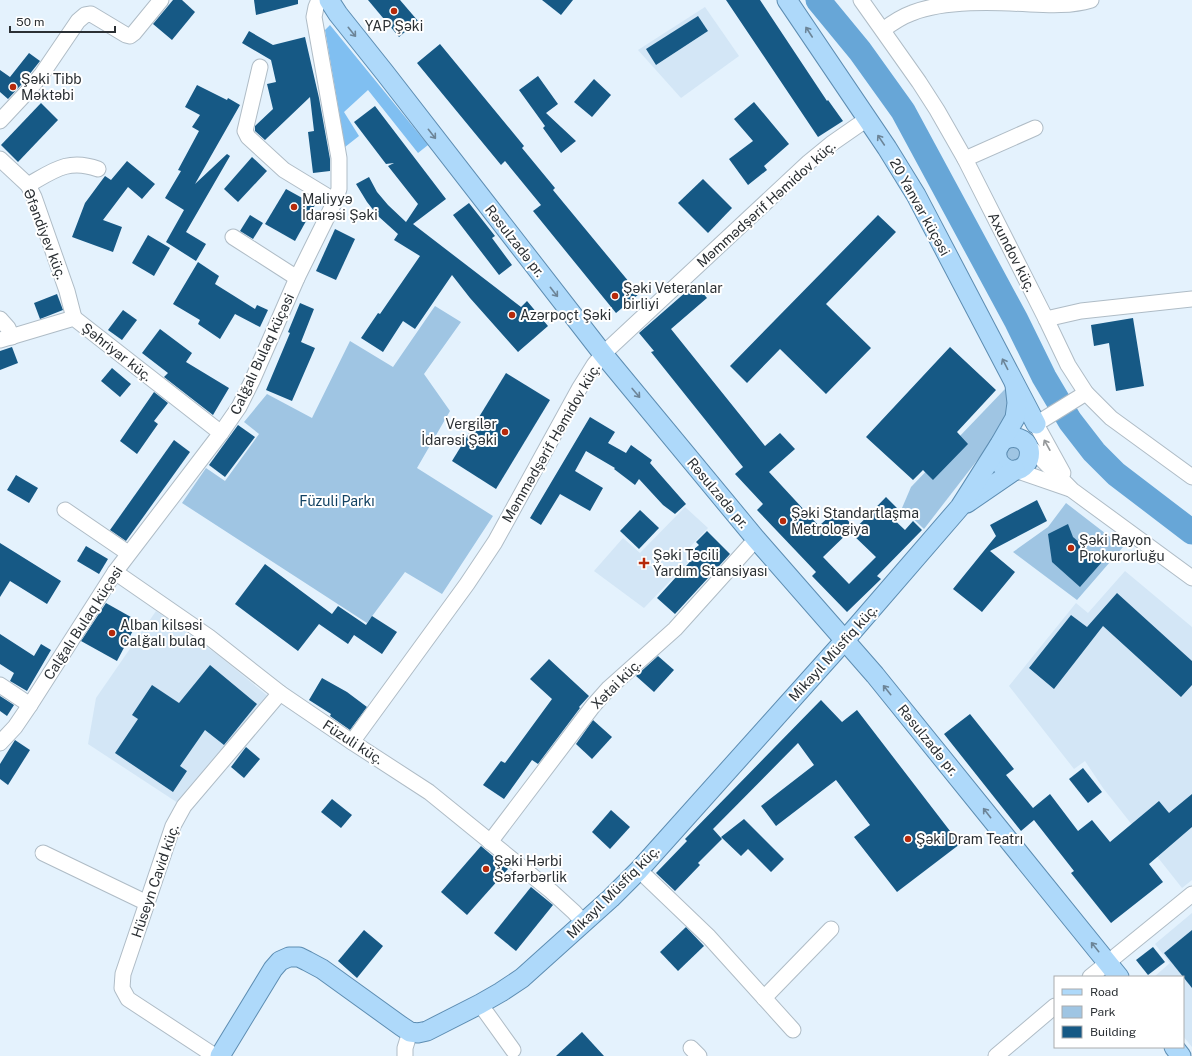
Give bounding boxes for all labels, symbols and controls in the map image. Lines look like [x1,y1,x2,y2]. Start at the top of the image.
marker: YAP Şəki [389,6,399,16]
scale bar [10,8,115,34]
text: 50 m [16,15,44,29]
place label: YAP Şəki [365,18,423,34]
one-way arrow [347,26,356,37]
one-way arrow [805,27,813,38]
place label: Şəki Tibb Məktəbi [21,71,82,103]
marker: Şəki Tibb Məktəbi [8,82,18,92]
one-way arrow [428,128,436,139]
one-way arrow [877,135,885,146]
street label: Məmmədşərif Həmidov küç. [693,138,839,270]
street label: 20 Yanvar küçəsi [887,156,953,258]
street label: Əfəndiyev küç. [20,186,70,282]
place label: Maliyyə İdarəsi Şəki [302,191,378,223]
marker: Maliyyə İdarəsi Şəki [289,202,299,212]
street label: Rəsulzadə pr. [482,202,548,280]
street label: Axundov küç. [985,210,1039,294]
place label: Şəki Veteranlar birliyi [623,280,723,312]
one-way arrow [550,287,559,298]
street label: Calğalı Bulaq küçəsi [227,291,297,417]
marker: Şəki Veteranlar birliyi [610,291,620,301]
place label: Azərpoçt Şəki [520,307,611,323]
marker: Azərpoçt Şəki [507,310,517,320]
street label: Şəhriyar küç. [79,320,155,384]
one-way arrow [1000,358,1008,370]
street label: Məmmədşərif Həmidov küç. [499,361,603,525]
one-way arrow [631,388,640,399]
place label: Vergilər İdarəsi Şəki [421,416,497,448]
marker: Vergilər İdarəsi Şəki [500,427,510,437]
one-way arrow [1043,439,1051,451]
street label: Rəsulzadə pr. [684,455,752,531]
park label: Füzuli Parkı [299,493,375,509]
place label: Şəki Standartlaşma Metrologiya [791,505,919,537]
marker: Şəki Standartlaşma Metrologiya [778,516,788,526]
place label: Şəki Rayon Prokurorluğu [1079,532,1165,564]
marker: Şəki Rayon Prokurorluğu [1066,543,1076,553]
place label: Şəki Təcili Yardım Stansiyası [653,547,767,579]
marker: Şəki Təcili Yardım Stansiyası [638,557,650,569]
street label: Calğalı Bulaq küçəsi [40,563,126,683]
street label: Mikayıl Müsfiq küç. [785,601,881,705]
place label: Alban kilsəsi Calğalı bulaq [120,617,206,649]
marker: Alban kilsəsi Calğalı bulaq [107,628,117,638]
street label: Xətai küç. [588,656,644,712]
one-way arrow [882,685,891,696]
street label: Rəsulzadə pr. [894,701,962,779]
street label: Füzuli küç. [320,717,386,767]
one-way arrow [983,807,991,818]
street label: Hüseyn Cavid küç. [128,822,182,940]
place label: Şəki Dram Teatrı [916,831,1023,847]
marker: Şəki Dram Teatrı [903,834,913,844]
street label: Mikayıl Müsfiq küç. [563,842,663,942]
place label: Şəki Hərbi Səfərbərlik [494,853,567,885]
marker: Şəki Hərbi Səfərbərlik [481,864,491,874]
one-way arrow [1090,941,1099,952]
legend [1054,976,1184,1048]
text: Road [1090,985,1118,999]
text: Park [1090,1005,1116,1019]
text: Building [1090,1025,1136,1039]

